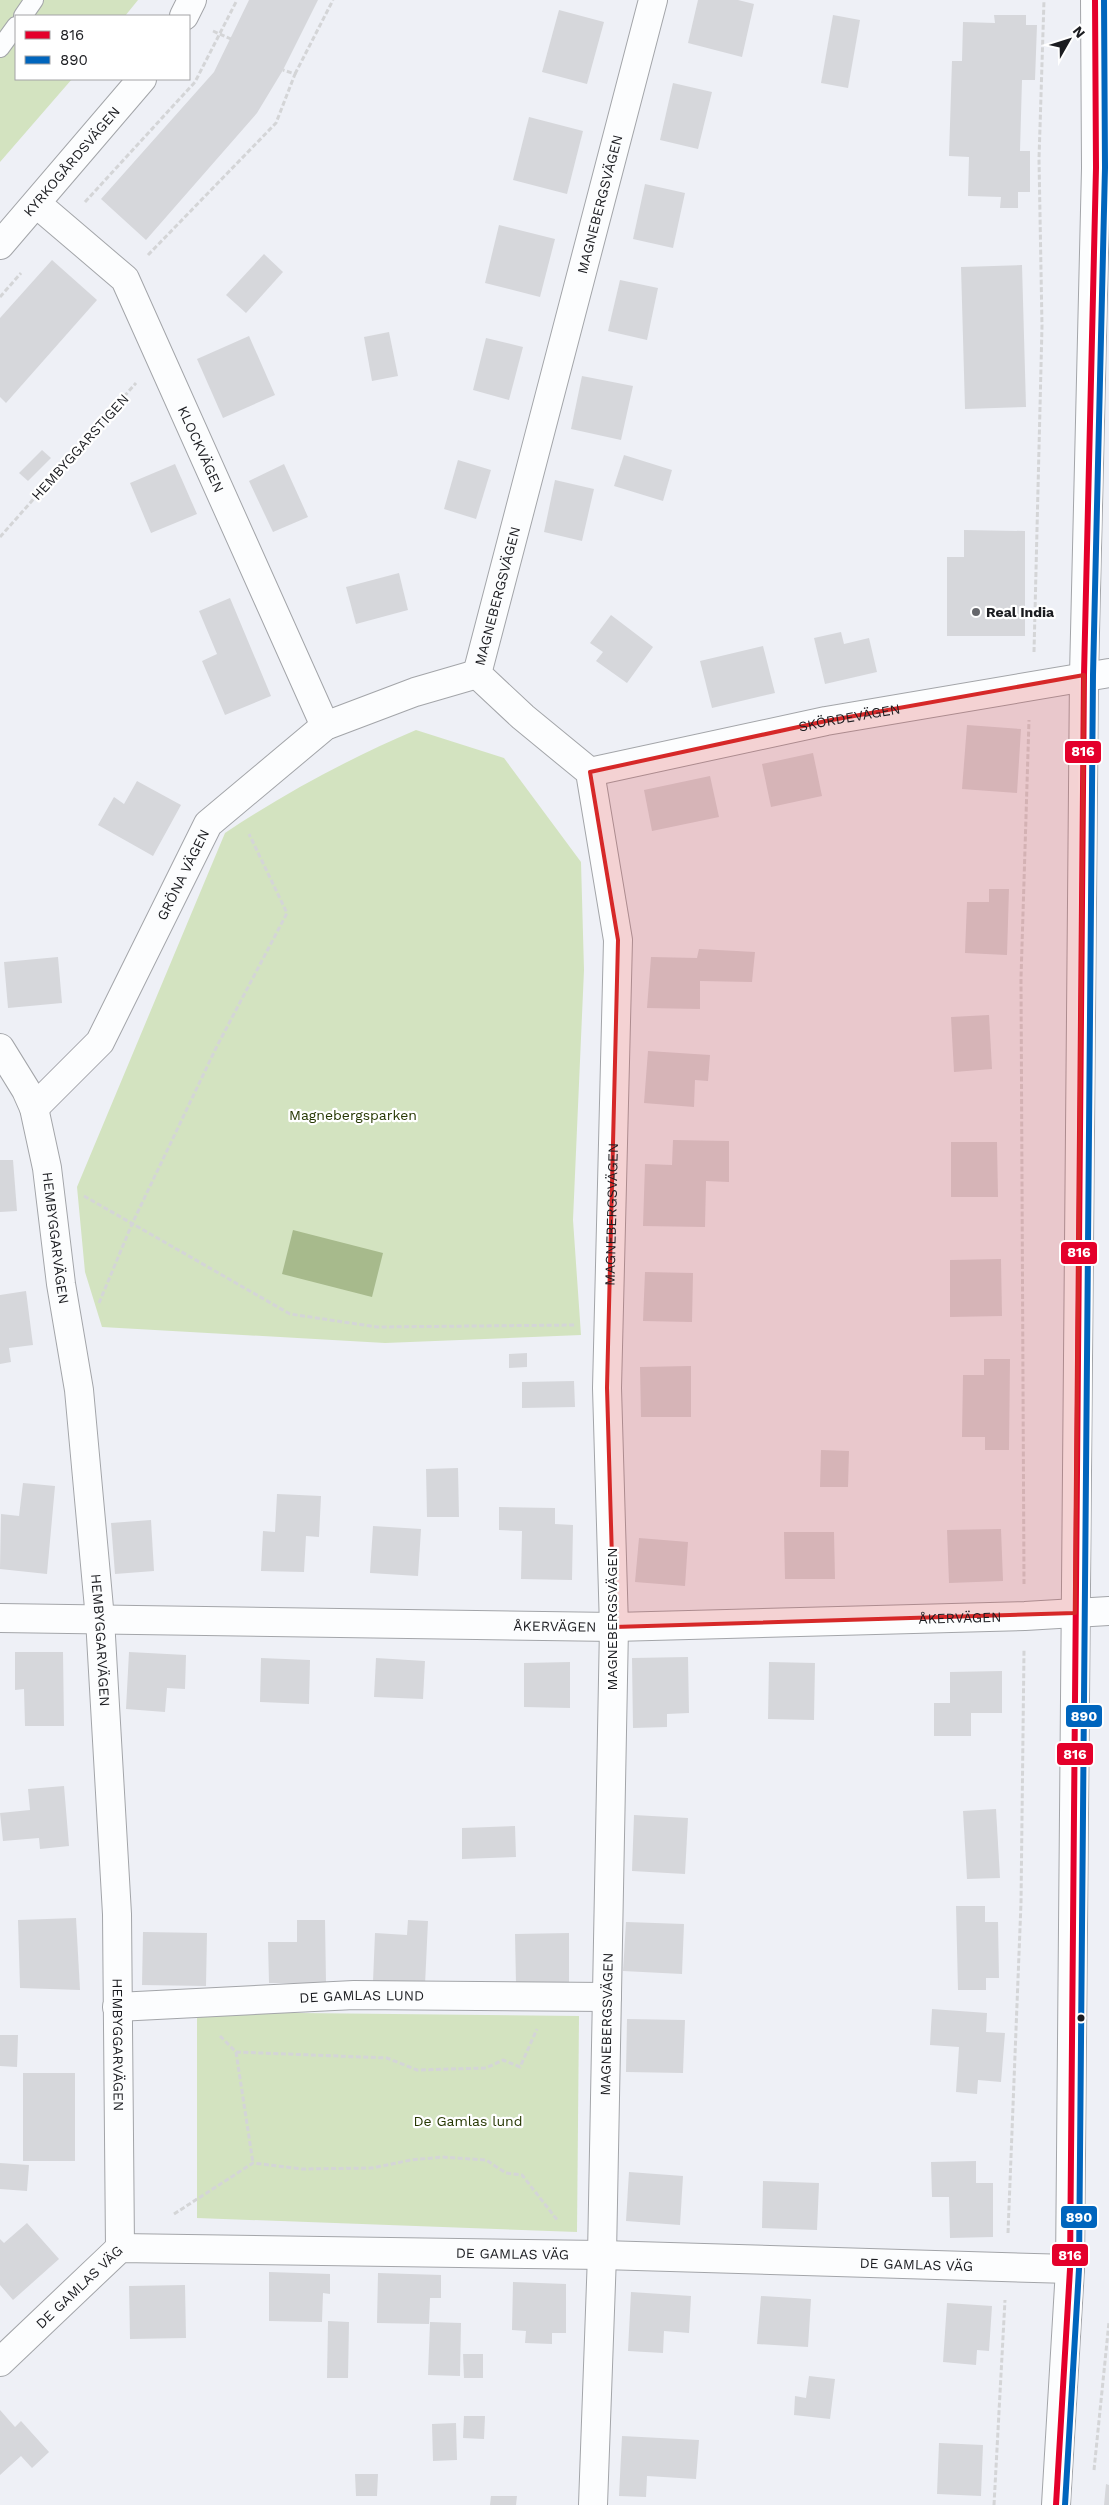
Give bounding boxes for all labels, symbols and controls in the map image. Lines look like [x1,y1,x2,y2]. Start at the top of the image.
legend [15,15,190,80]
north arrow [1044,15,1094,65]
text: N [1070,23,1089,41]
text: 816 [60,26,84,44]
text: 890 [60,51,88,69]
street label: KYRKOGÅRDSVÄGEN [20,103,123,220]
street label: MAGNEBERGSVÄGEN [574,133,625,275]
street label: HEMBYGGARSTIGEN [28,391,132,503]
street label: KLOCKVÄGEN [175,403,227,495]
street label: MAGNEBERGSVÄGEN [472,525,523,667]
place label: Real India [986,604,1055,620]
marker: Real India [970,606,982,618]
street label: SKÖRDEVÄGEN [797,701,901,735]
line badge: 816 [1064,740,1102,764]
text: 816 [1071,743,1095,759]
street label: GRÖNA VÄGEN [154,827,212,923]
park label: Magnebergsparken [289,1107,417,1123]
street label: MAGNEBERGSVÄGEN [602,1143,621,1286]
street label: HEMBYGGARVÄGEN [40,1171,72,1305]
line badge: 816 [1060,1241,1098,1265]
text: 816 [1067,1244,1091,1260]
street label: MAGNEBERGSVÄGEN [604,1548,620,1690]
street label: HEMBYGGARVÄGEN [88,1573,113,1707]
street label: ÅKERVÄGEN [918,1609,1002,1627]
street label: ÅKERVÄGEN [513,1618,597,1635]
line badge: 890 [1065,1704,1103,1728]
text: 890 [1071,1708,1097,1724]
line badge: 816 [1056,1742,1094,1766]
text: 816 [1063,1746,1087,1762]
street label: MAGNEBERGSVÄGEN [597,1953,616,2096]
street label: HEMBYGGARVÄGEN [110,1978,127,2111]
street label: DE GAMLAS LUND [299,1987,424,2006]
unlabelled marker [1076,2013,1086,2023]
park label: De Gamlas lund [413,2113,523,2129]
line badge: 890 [1060,2205,1098,2229]
text: 890 [1066,2209,1092,2225]
street label: DE GAMLAS VÄG [32,2242,126,2332]
line badge: 816 [1051,2243,1089,2267]
street label: DE GAMLAS VÄG [456,2245,569,2263]
text: 816 [1058,2247,1082,2263]
street label: DE GAMLAS VÄG [859,2255,973,2274]

